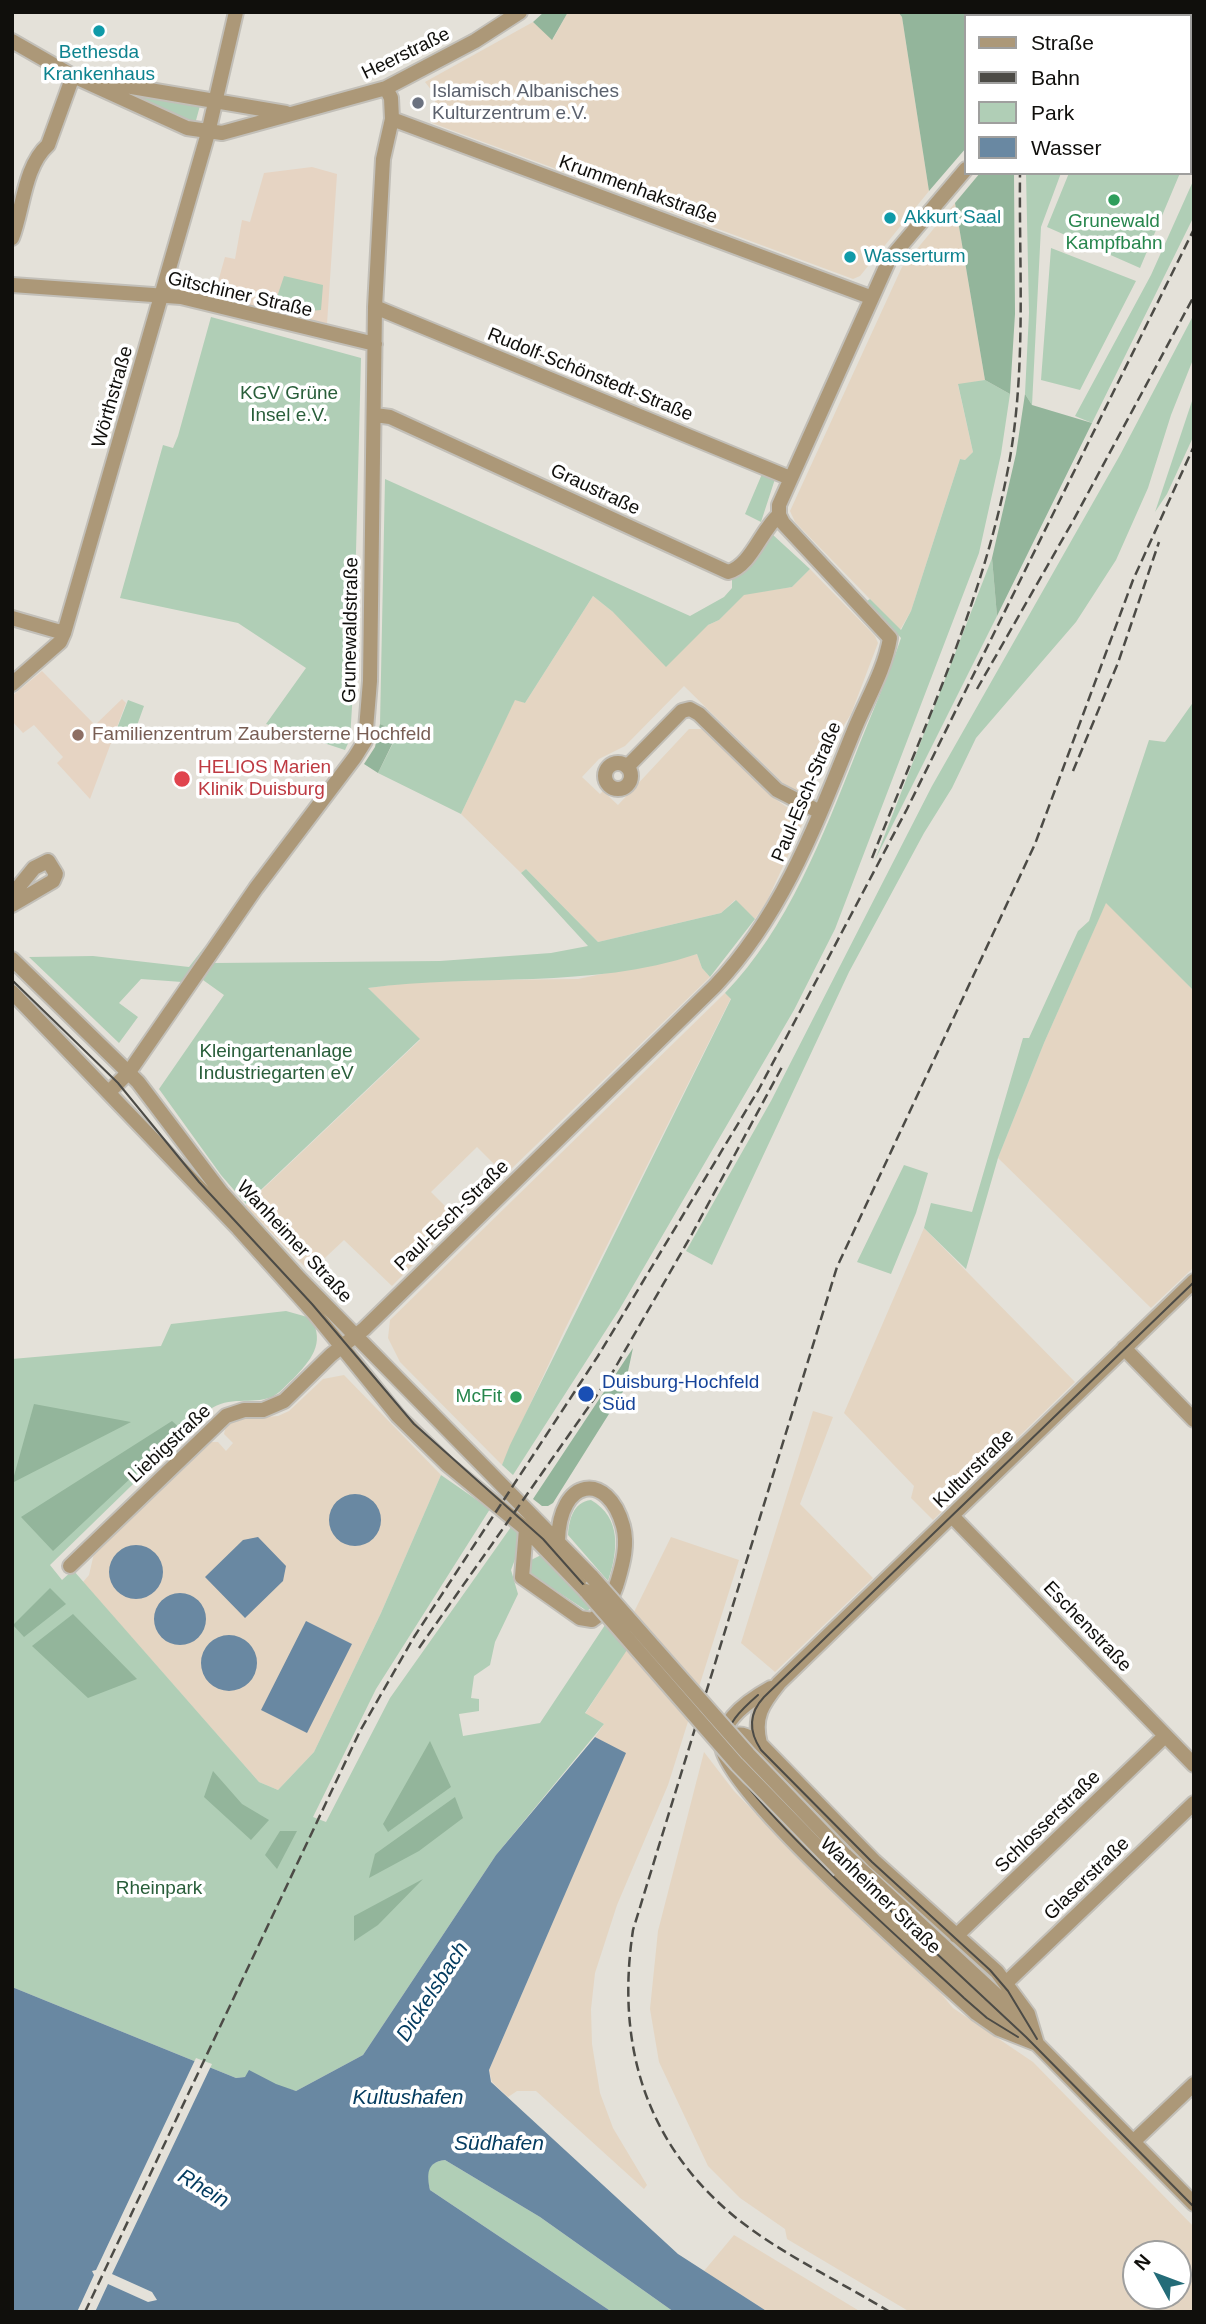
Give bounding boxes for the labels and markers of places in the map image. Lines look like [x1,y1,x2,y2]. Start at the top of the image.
marker: Bethesda Krankenhaus [91,23,107,39]
place label: Bethesda Krankenhaus [43,42,155,86]
place label: Islamisch Albanisches Kulturzentrum e.V. [432,81,619,125]
marker: Islamisch Albanisches Kulturzentrum e.V. [410,95,426,111]
marker: Grunewald Kampfbahn [1106,192,1122,208]
place label: Akkurt Saal [904,207,1001,229]
marker: Akkurt Saal [882,210,898,226]
place label: Grunewald Kampfbahn [1065,211,1163,255]
place label: Wasserturm [864,246,966,268]
marker: Wasserturm [842,249,858,265]
place label: Familienzentrum Zaubersterne Hochfeld [92,724,431,746]
marker: Familienzentrum Zaubersterne Hochfeld [70,727,86,743]
place label: HELIOS Marien Klinik Duisburg [198,757,331,801]
marker: HELIOS Marien Klinik Duisburg [172,769,192,789]
place label: Duisburg-Hochfeld Süd [602,1372,759,1416]
marker: Duisburg-Hochfeld Süd [576,1384,596,1404]
place label: McFit [456,1386,502,1408]
marker: McFit [508,1389,524,1405]

